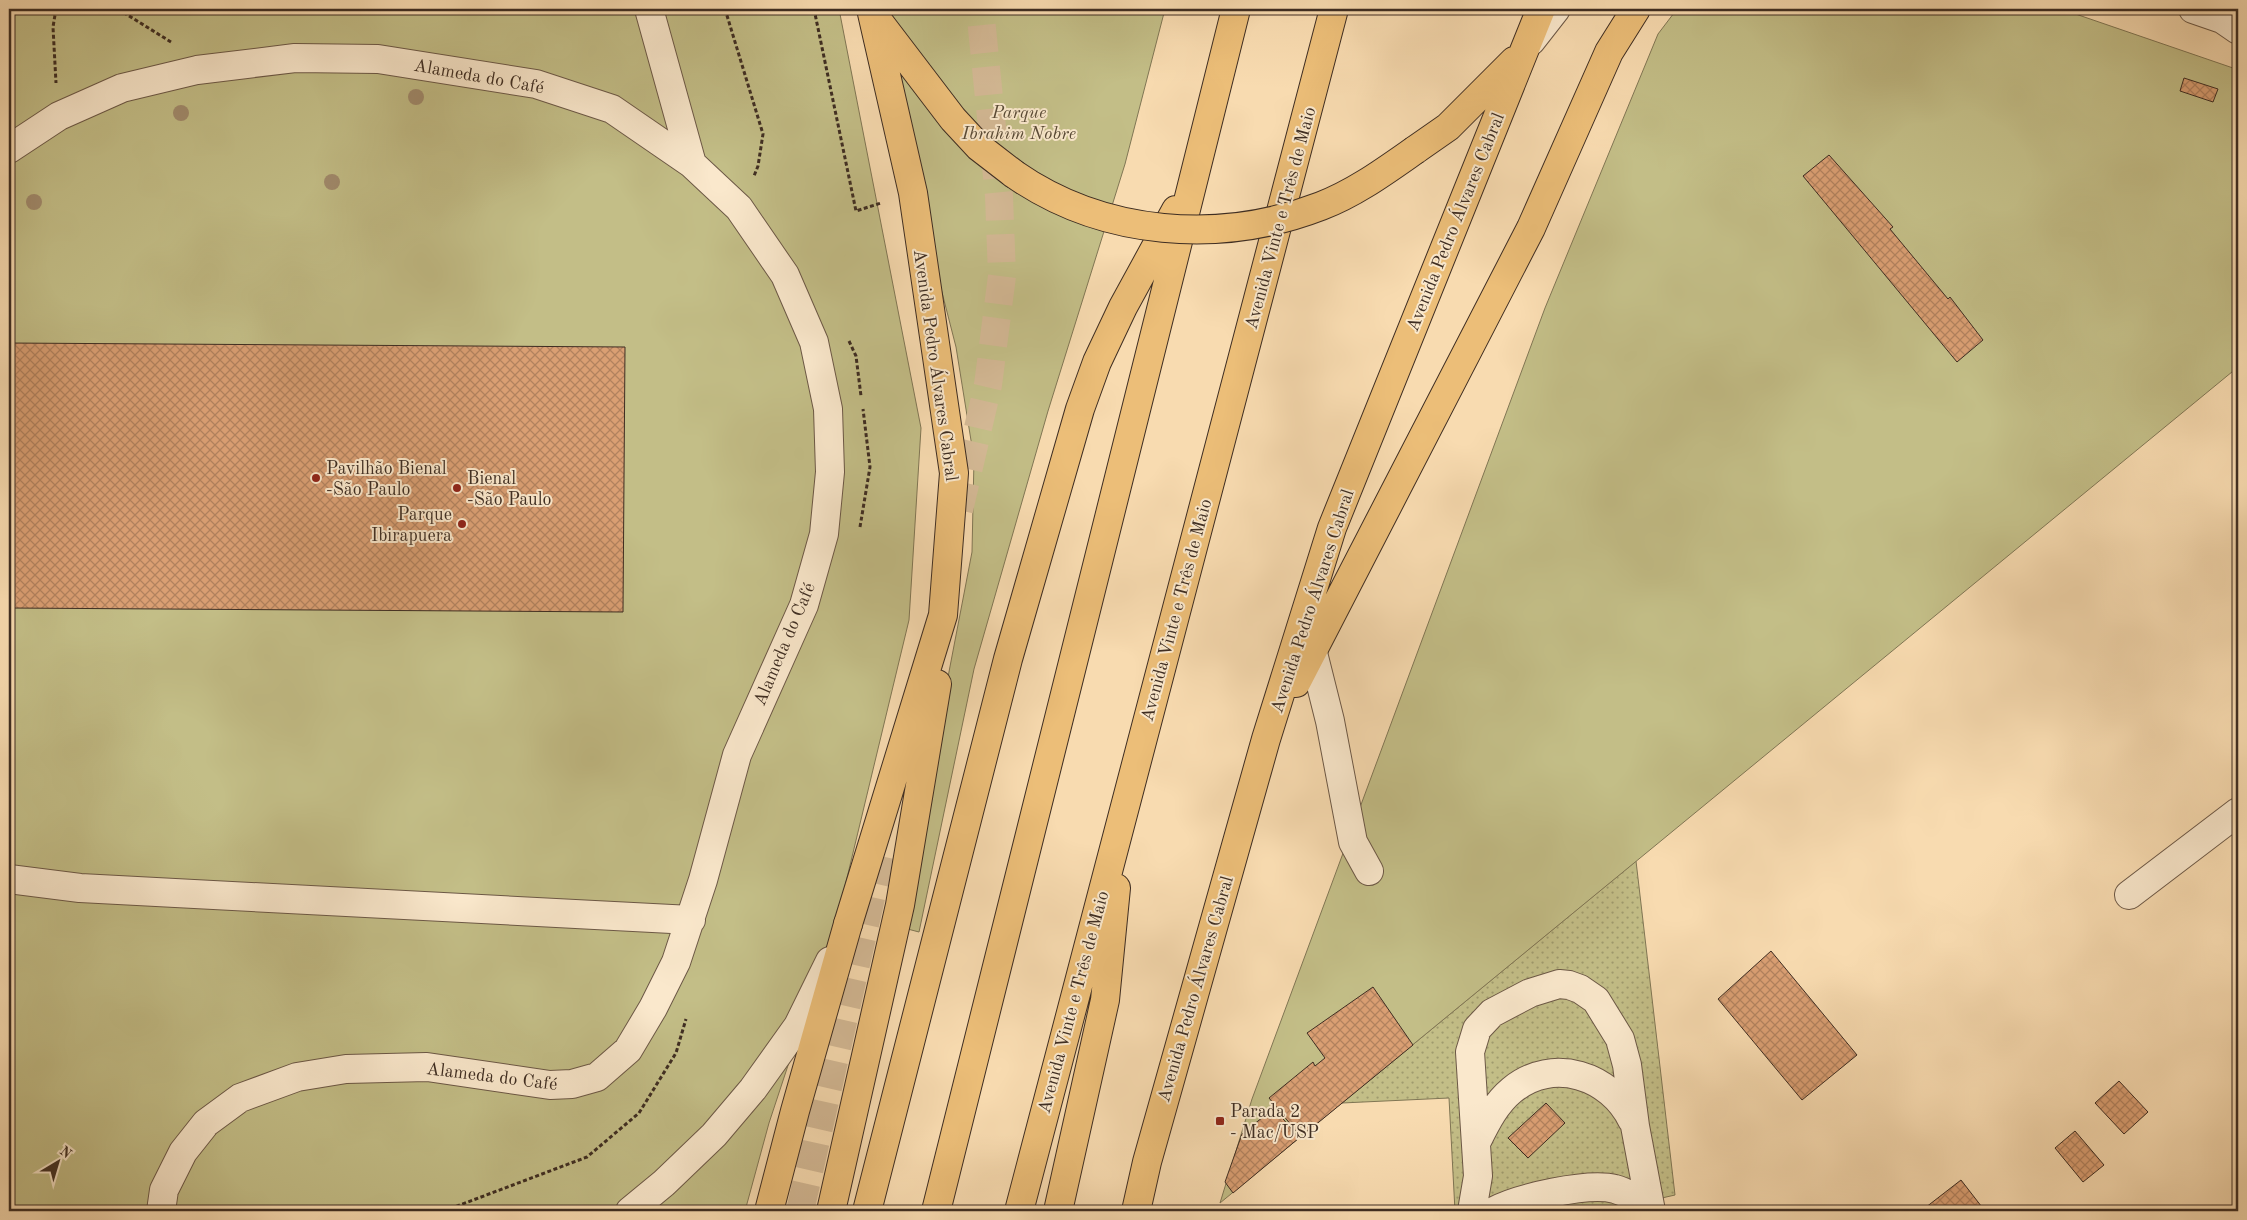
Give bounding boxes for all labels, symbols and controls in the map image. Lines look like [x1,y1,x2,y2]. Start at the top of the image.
street label: Alameda do Café [412,57,545,97]
park label: Parque Ibrahim Nobre [961,104,1076,143]
street label: Avenida Vinte e Três de Maio [1243,105,1319,332]
street label: Avenida Pedro Álvares Cabral [1400,109,1508,334]
street label: Avenida Pedro Álvares Cabral [910,247,964,482]
place label: Pavilhão Bienal -São Paulo [326,460,447,499]
place label: Bienal -São Paulo [467,470,551,509]
marker: Pavilhão Bienal -São Paulo [310,472,322,484]
marker: Bienal -São Paulo [451,482,463,494]
street label: Avenida Pedro Álvares Cabral [1264,486,1358,715]
street label: Avenida Vinte e Três de Maio [1139,497,1215,724]
place label: Parque Ibirapuera [371,506,452,545]
marker: Parque Ibirapuera [456,518,468,530]
street label: Alameda do Café [751,580,819,709]
street label: Avenida Pedro Álvares Cabral [1151,873,1237,1104]
street label: Avenida Vinte e Três de Maio [1036,889,1112,1116]
street label: Alameda do Café [425,1060,558,1094]
place label: Parada 2 - Mac/USP [1230,1103,1319,1142]
marker: Parada 2 - Mac/USP [1214,1115,1226,1127]
north arrow [32,1138,82,1188]
text: N [57,1144,74,1162]

